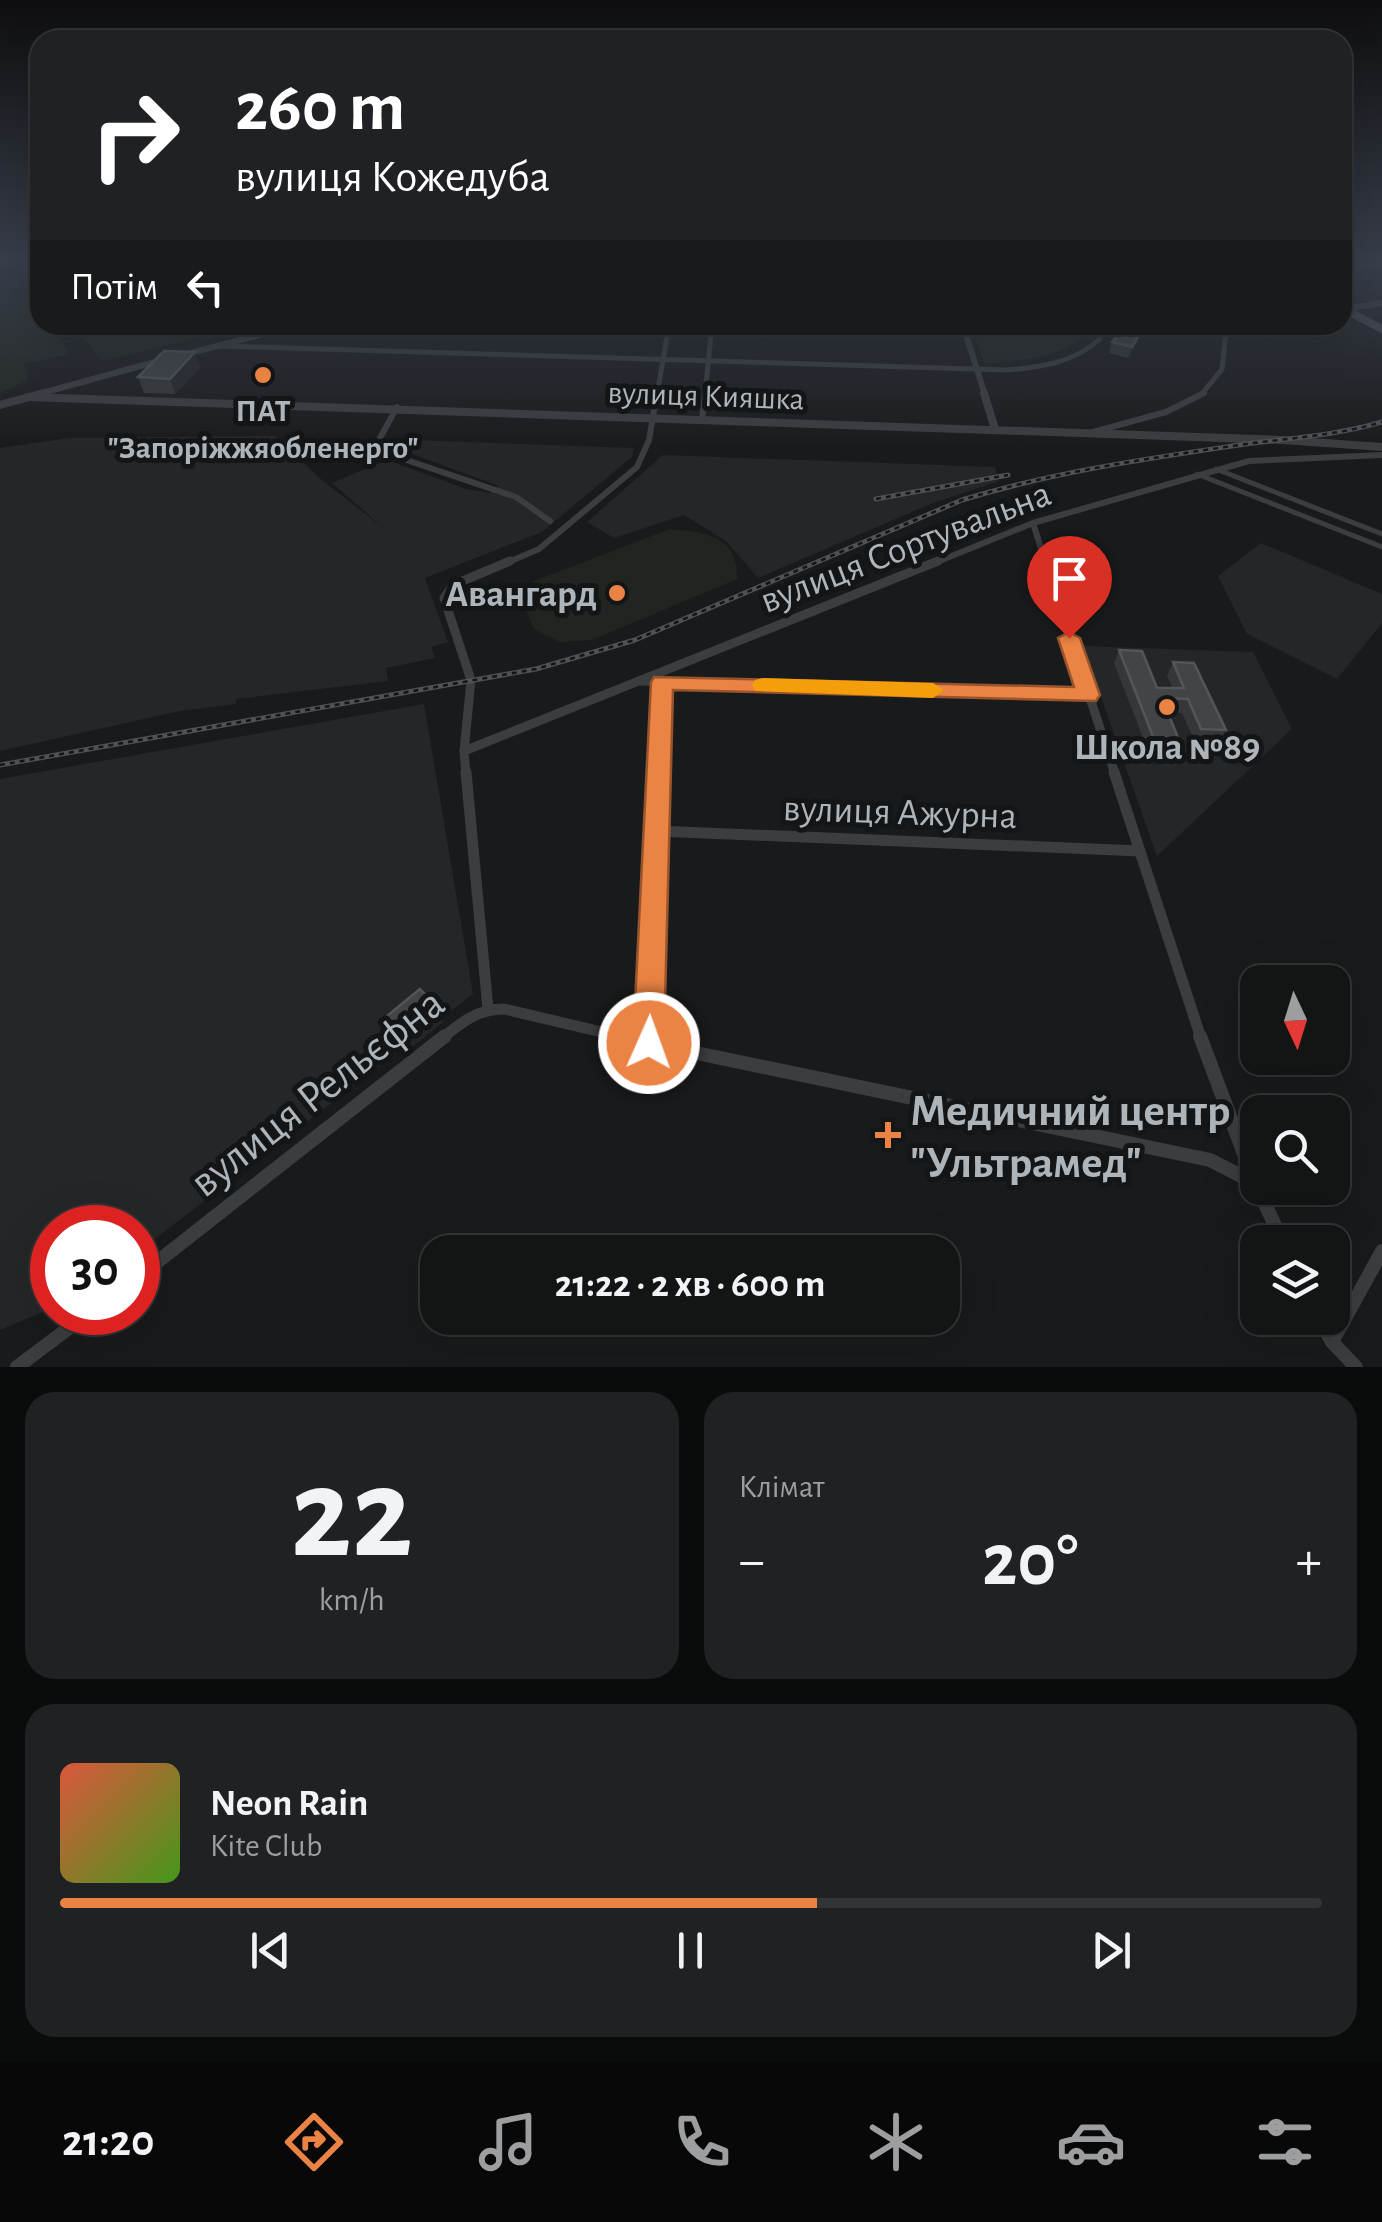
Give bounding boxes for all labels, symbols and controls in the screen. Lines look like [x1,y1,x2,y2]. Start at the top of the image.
icon: right [70,70,200,200]
text: 260 m [235,73,405,143]
text: вулиця Кожедуба [235,155,550,200]
icon: left [178,260,233,315]
text: Потім [70,269,158,307]
marker: ПАТ "Запоріжжяобленерго" [252,364,274,386]
street label: вулиця Кияшка [607,377,805,415]
place label: ПАТ "Запоріжжяобленерго" [108,395,418,464]
street label: вулиця Сортувальна [755,475,1056,621]
pin [1027,536,1112,639]
icon: arrive [1042,551,1097,606]
place label: Авангард [445,576,597,614]
marker: Авангард [606,582,628,604]
marker: Школа №89 [1156,696,1178,718]
place label: Школа №89 [1074,729,1260,767]
street label: вулиця Ажурна [782,790,1018,836]
north arrow [1240,965,1350,1075]
map controls [1240,965,1350,1335]
street label: вулиця Рельєфна [182,980,453,1206]
position arrow [597,991,701,1095]
place label: Медичний центр "Ультрамед" [910,1089,1230,1186]
button: search [1240,1095,1350,1205]
marker: Медичний центр "Ультрамед" [875,1122,901,1148]
speed limit sign: 30 [30,1205,160,1335]
button: layers [1240,1225,1350,1335]
text: 21:22 · 2 хв · 600 m [555,1266,825,1304]
text: 22 [291,1451,413,1581]
text: Клімат [739,1471,825,1503]
text: 20° [982,1524,1078,1599]
text: − [739,1534,765,1589]
text: + [1296,1534,1322,1589]
text: km/h [319,1584,385,1616]
text: Neon Rain [210,1785,368,1823]
text: Kite Club [210,1830,322,1862]
icon: previous [243,1923,298,1978]
icon: pause [663,1923,718,1978]
icon: next [1084,1923,1139,1978]
icon: directions [279,2107,349,2177]
icon: music [473,2107,543,2177]
icon: phone [667,2107,737,2177]
icon: climate [861,2107,931,2177]
icon: car [1056,2107,1126,2177]
icon: filters [1250,2107,1320,2177]
text: 21:20 [62,2119,154,2164]

